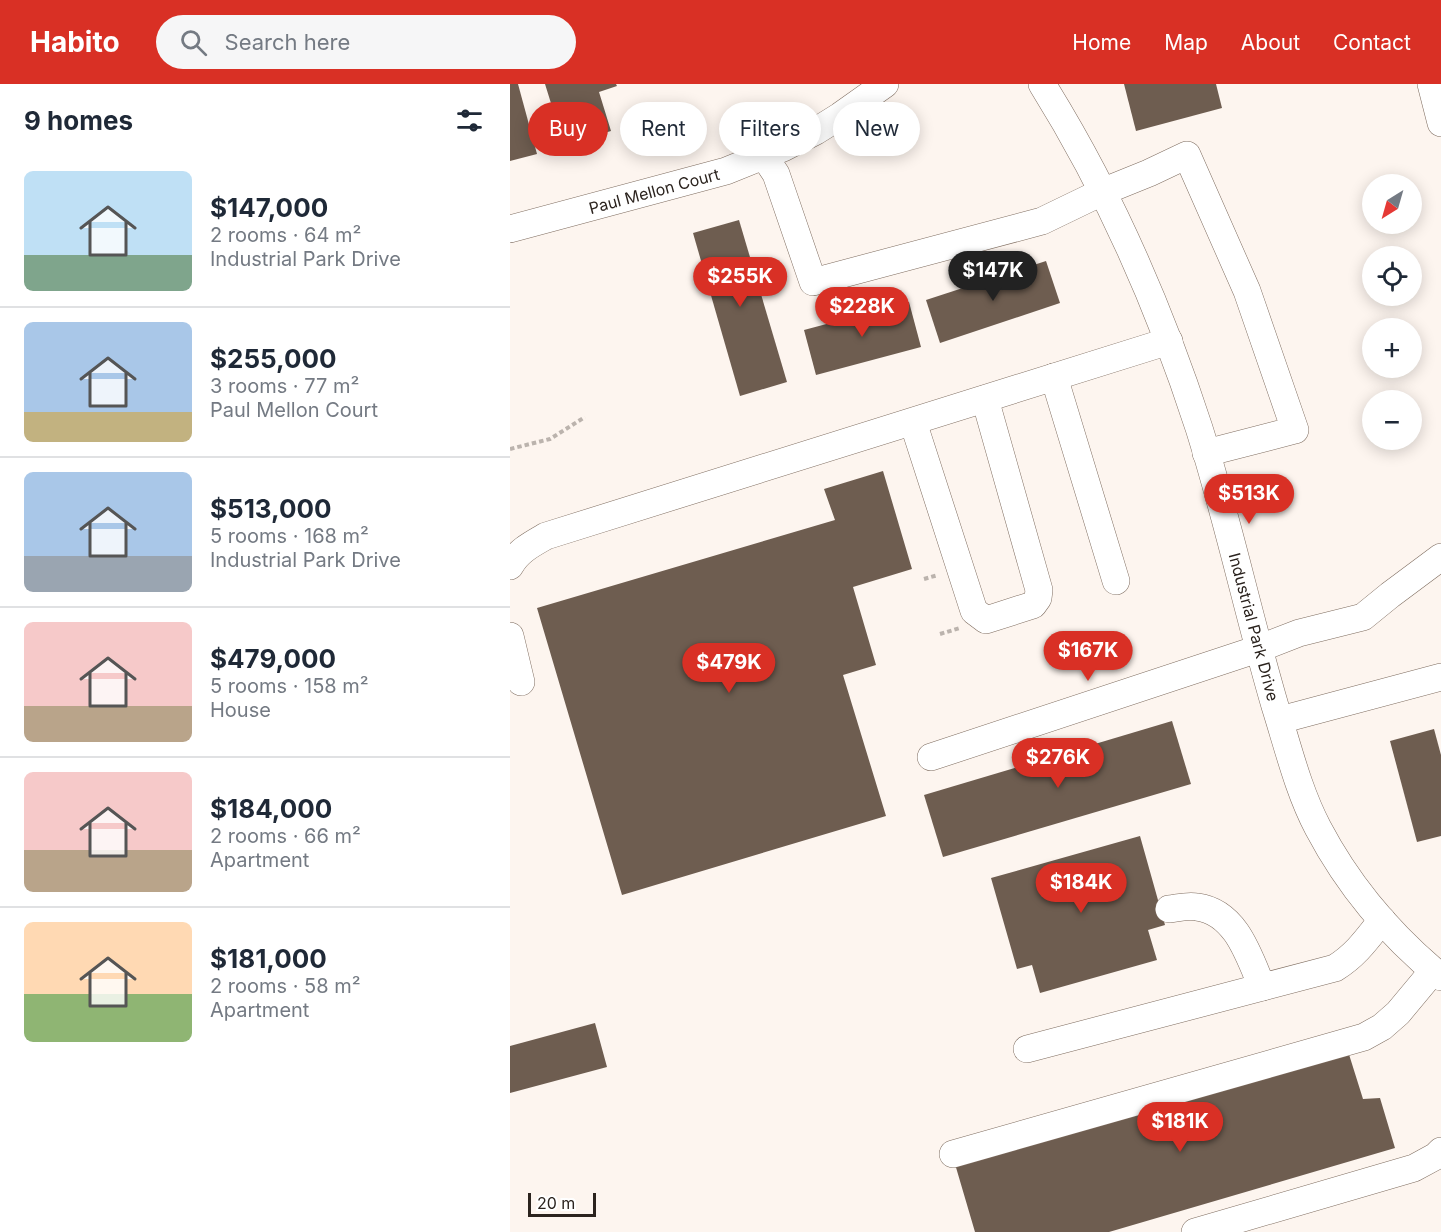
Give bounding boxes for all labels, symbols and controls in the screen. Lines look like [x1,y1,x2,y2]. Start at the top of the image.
search box [156,15,576,69]
text: Habito [30,25,120,59]
icon: search [177,26,210,59]
text: Search here [225,29,350,55]
text: Home [1072,30,1131,55]
text: Map [1164,30,1208,55]
text: About [1241,30,1300,55]
text: Contact [1333,30,1411,55]
chip: Buy [528,102,608,156]
chip: Rent [620,102,707,156]
chip: Filters [719,102,821,156]
chip: New [833,102,920,156]
icon: filters [453,104,486,137]
text: 9 homes [24,105,133,136]
street label: Paul Mellon Court [587,164,721,218]
north arrow [1362,174,1422,234]
map controls [1362,174,1422,450]
text: $147,000 [210,192,328,223]
icon: home [72,195,144,267]
text: 2 rooms · 64 m² [210,223,361,247]
button: locate [1362,246,1422,306]
text: Industrial Park Drive [210,247,401,271]
pin: $147K [951,251,1035,302]
pin: $255K [698,257,782,308]
text: $147K [962,258,1024,282]
text: $255K [707,264,773,288]
pin: $228K [820,287,904,338]
text: $228K [829,294,895,318]
button: + [1362,318,1422,378]
text: $255,000 [210,343,337,374]
icon: home [72,346,144,418]
text: 3 rooms · 77 m² [210,374,359,398]
button: − [1362,390,1422,450]
text: Paul Mellon Court [210,398,378,422]
pin: $513K [1207,474,1291,525]
text: $513K [1218,481,1280,505]
text: $513,000 [210,493,332,524]
icon: home [72,496,144,568]
text: 5 rooms · 168 m² [210,524,369,548]
text: Industrial Park Drive [210,548,401,572]
street label: Industrial Park Drive [1225,551,1283,703]
pin: $167K [1046,631,1130,682]
text: $167K [1058,638,1118,662]
text: $479,000 [210,643,336,674]
pin: $479K [687,643,771,694]
icon: home [72,646,144,718]
text: $479K [696,650,762,674]
text: 5 rooms · 158 m² [210,674,369,698]
text: House [210,698,271,722]
pin: $276K [1016,738,1100,789]
text: $276K [1026,745,1090,769]
text: $184,000 [210,793,332,824]
icon: home [72,796,144,868]
text: 2 rooms · 66 m² [210,824,361,848]
text: Apartment [210,848,309,872]
pin: $184K [1039,863,1123,914]
text: $184K [1050,870,1112,894]
text: $181,000 [210,943,327,974]
icon: home [72,946,144,1018]
text: 2 rooms · 58 m² [210,974,361,998]
text: Apartment [210,998,309,1022]
pin: $181K [1138,1102,1222,1153]
text: $181K [1151,1109,1209,1133]
scale bar [528,1190,596,1218]
text: 20 m [537,1193,575,1213]

